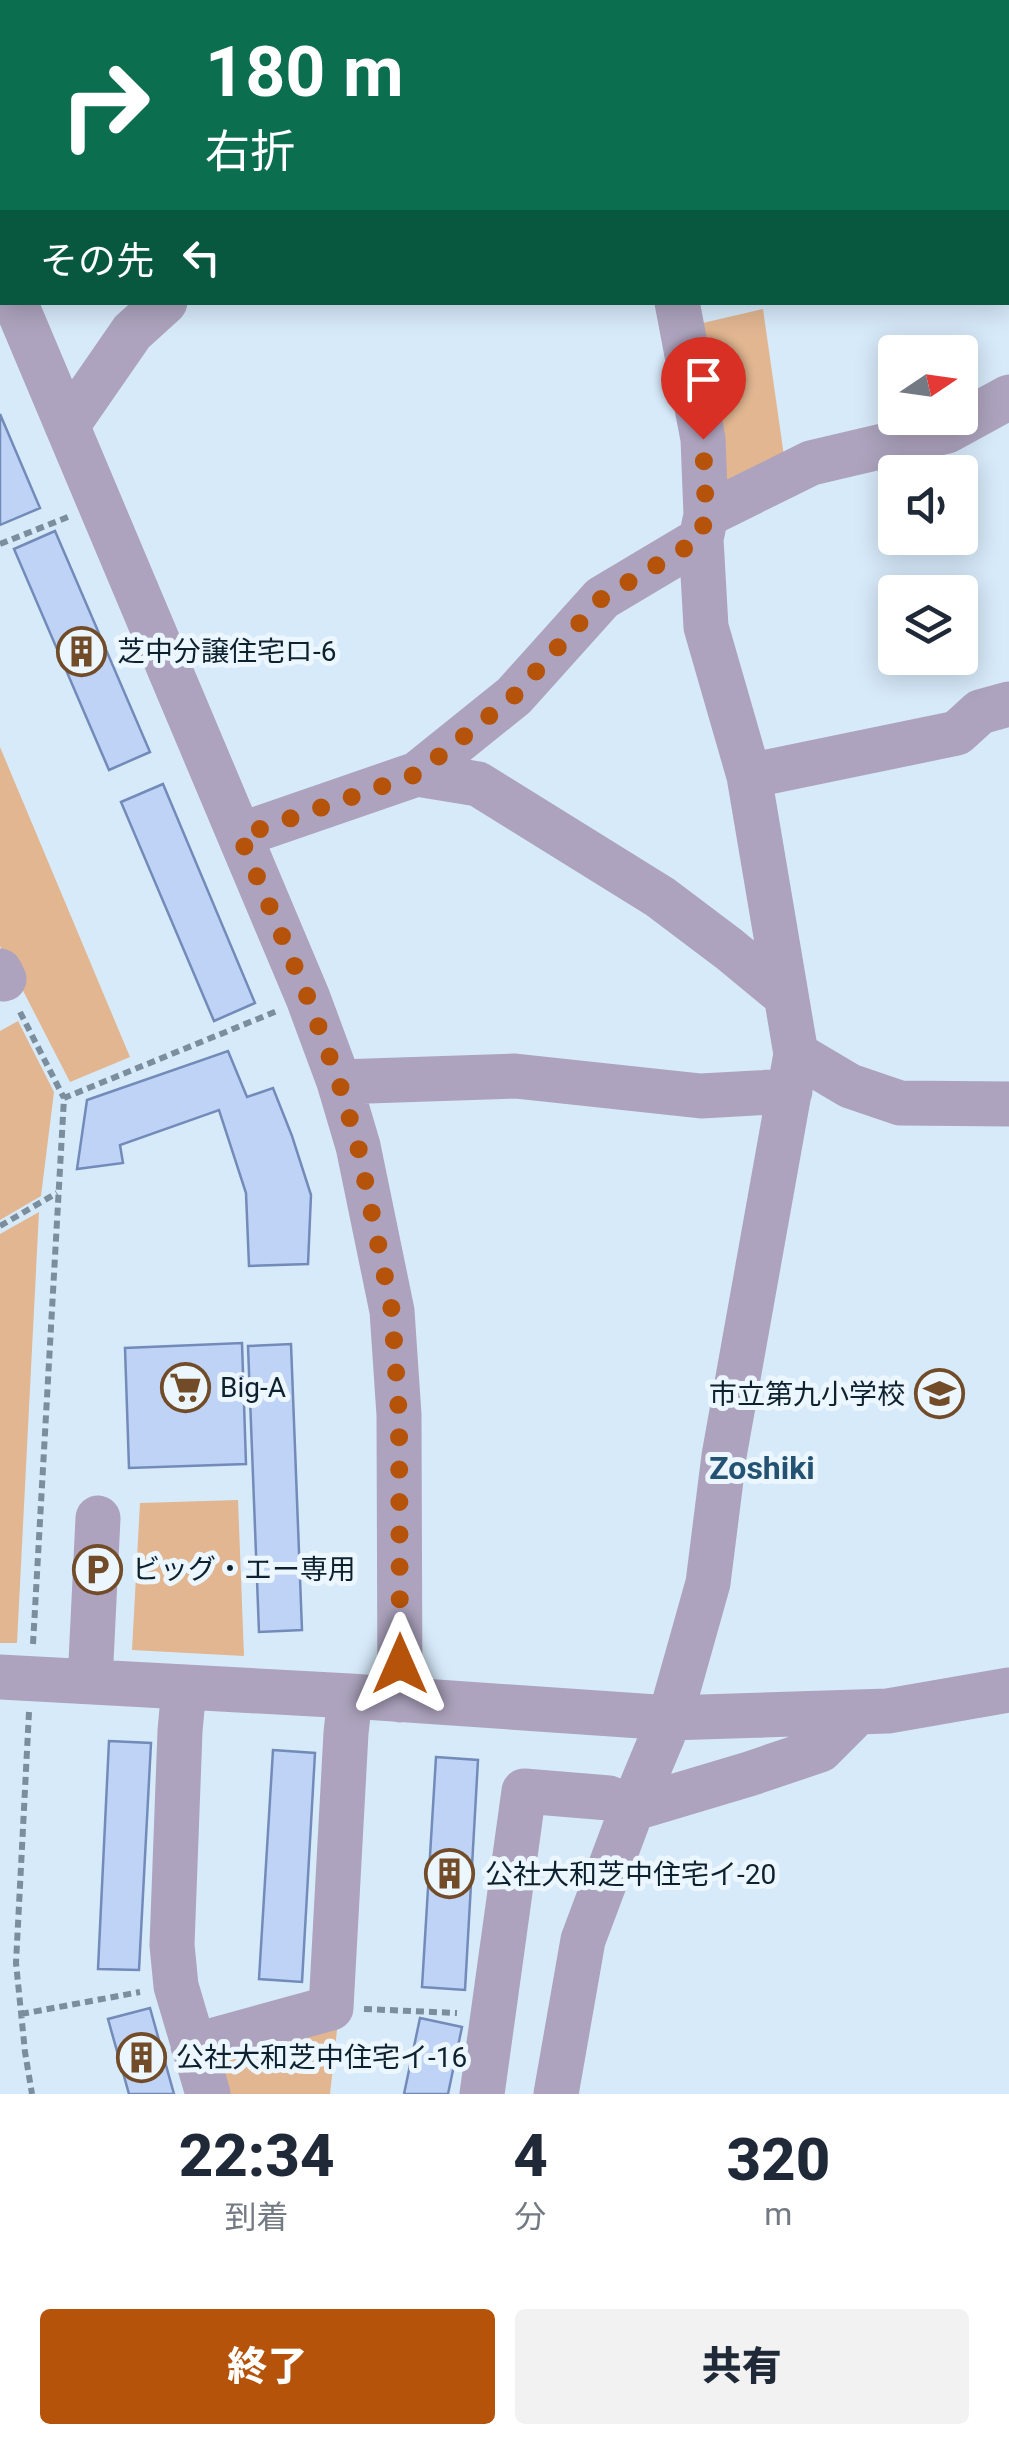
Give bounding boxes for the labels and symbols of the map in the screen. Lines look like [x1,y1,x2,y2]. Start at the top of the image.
north arrow [878,335,978,435]
pin [661,337,746,440]
building icon: 芝中分譲住宅ロ-6 [56,625,108,677]
place label: 芝中分譲住宅ロ-6 [117,635,336,668]
supermarket icon: Big-A [159,1361,211,1413]
school or university icon: 市立第九小学校 [914,1368,966,1420]
place label: Big-A [220,1371,286,1404]
place label: 市立第九小学校 [709,1378,905,1411]
district label: Zoshiki [709,1449,815,1487]
parking icon: ビッグ・エー専用 [71,1543,123,1595]
place label: ビッグ・エー専用 [132,1553,356,1586]
position arrow [348,1612,452,1716]
building icon: 公社大和芝中住宅イ-20 [424,1848,476,1900]
place label: 公社大和芝中住宅イ-20 [485,1858,776,1891]
building icon: 公社大和芝中住宅イ-16 [115,2031,167,2083]
place label: 公社大和芝中住宅イ-16 [176,2041,467,2074]

